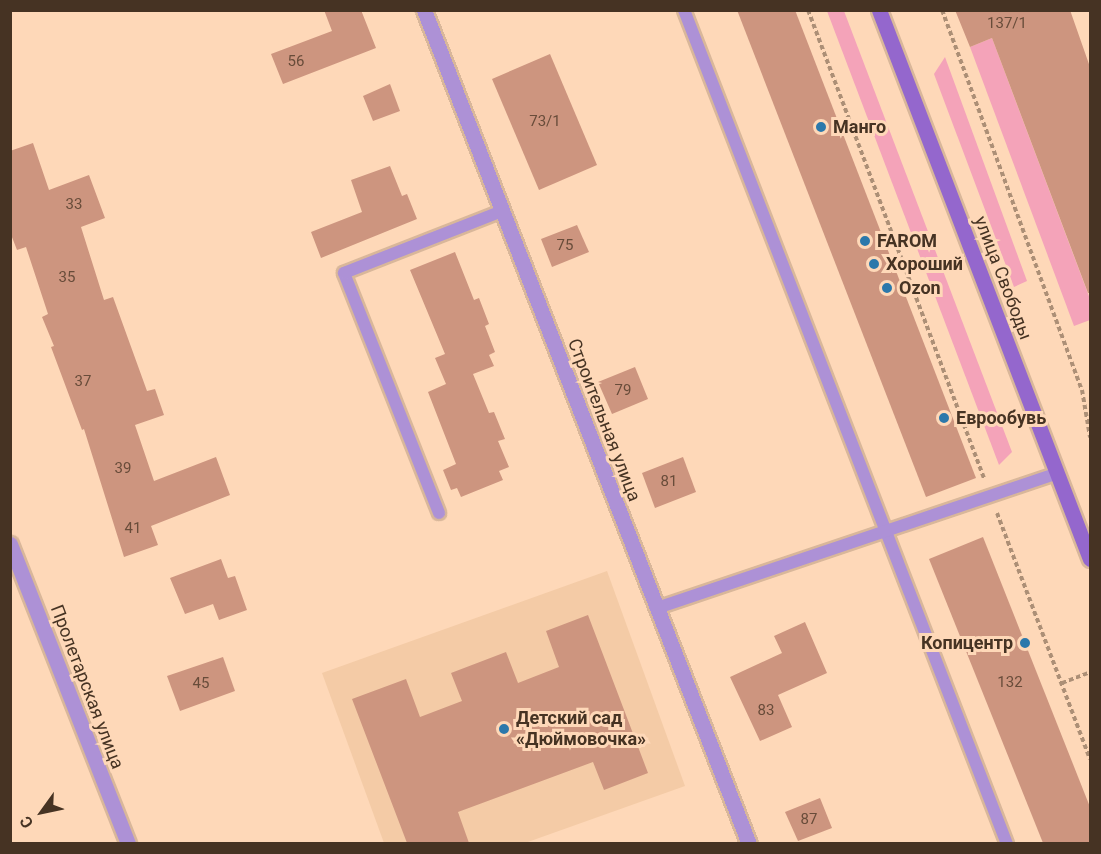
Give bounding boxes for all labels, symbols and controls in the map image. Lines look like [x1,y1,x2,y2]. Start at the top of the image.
house number: 137/1 [987,15,1027,33]
house number: 56 [288,53,304,71]
house number: 73/1 [529,113,561,131]
place label: Манго [833,116,886,138]
marker: Манго [814,120,828,134]
house number: 33 [66,196,82,214]
street label: улица Свободы [970,213,1036,343]
place label: FAROM [877,230,937,252]
marker: FAROM [858,234,872,248]
house number: 75 [557,237,573,255]
place label: Хороший [886,253,963,275]
marker: Хороший [867,257,881,271]
house number: 35 [59,269,75,287]
place label: Ozon [899,277,941,299]
marker: Ozon [880,281,894,295]
street label: Строительная улица [563,335,645,505]
house number: 37 [75,373,91,391]
house number: 79 [615,382,631,400]
place label: Еврообувь [956,407,1046,429]
marker: Еврообувь [937,411,951,425]
house number: 39 [115,460,131,478]
house number: 81 [661,473,677,491]
house number: 41 [125,520,141,538]
street label: Пролетарская улица [46,602,128,772]
place label: Копицентр [921,632,1013,654]
marker: Копицентр [1018,636,1032,650]
house number: 132 [997,674,1023,692]
house number: 45 [193,675,209,693]
house number: 83 [758,702,774,720]
place label: Детский сад «Дюймовочка» [516,708,646,750]
marker: Детский сад «Дюймовочка» [497,722,511,736]
north arrow [12,782,72,842]
house number: 87 [801,811,817,829]
text: С [16,813,37,832]

